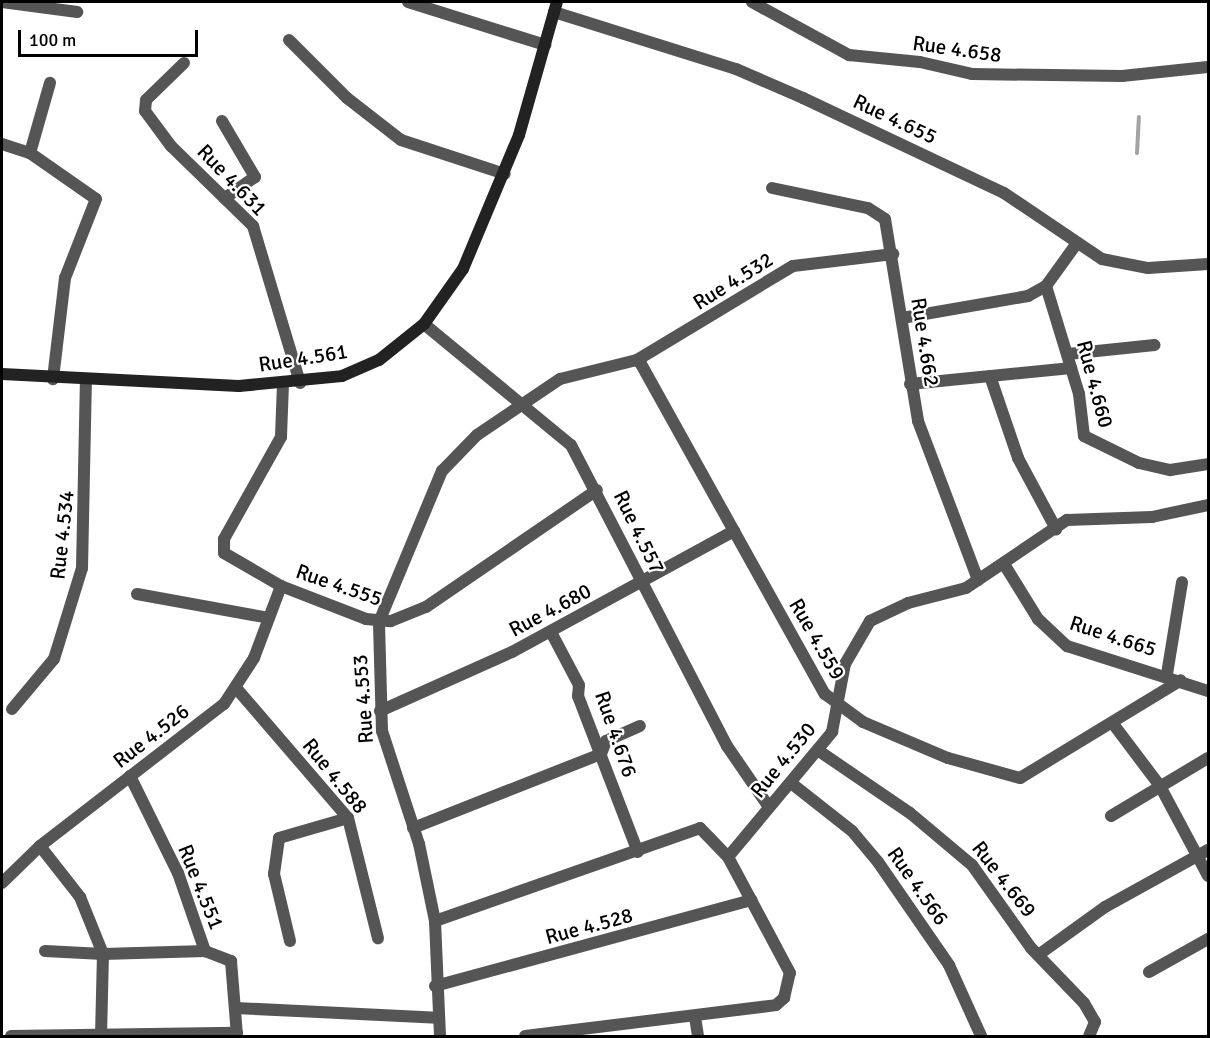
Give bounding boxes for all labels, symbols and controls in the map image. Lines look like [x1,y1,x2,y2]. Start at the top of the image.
scale bar [21,18,201,56]
text: 100 m [29,29,76,51]
street label: Rue 4.658 [911,30,1003,68]
street label: Rue 4.655 [849,89,941,149]
street label: Rue 4.631 [192,139,272,221]
street label: Rue 4.532 [688,247,778,315]
street label: Rue 4.662 [906,296,944,388]
street label: Rue 4.660 [1071,337,1119,431]
street label: Rue 4.561 [257,339,349,377]
street label: Rue 4.557 [608,486,670,578]
street label: Rue 4.534 [45,489,79,581]
street label: Rue 4.555 [293,559,385,611]
street label: Rue 4.680 [505,578,595,642]
street label: Rue 4.559 [784,594,850,684]
street label: Rue 4.665 [1066,610,1160,662]
street label: Rue 4.553 [347,653,379,745]
street label: Rue 4.676 [590,688,642,780]
street label: Rue 4.526 [108,698,194,774]
street label: Rue 4.530 [745,717,821,803]
street label: Rue 4.588 [297,733,373,819]
street label: Rue 4.669 [966,836,1042,922]
street label: Rue 4.551 [173,841,229,933]
street label: Rue 4.566 [882,842,954,930]
street label: Rue 4.528 [542,902,636,950]

